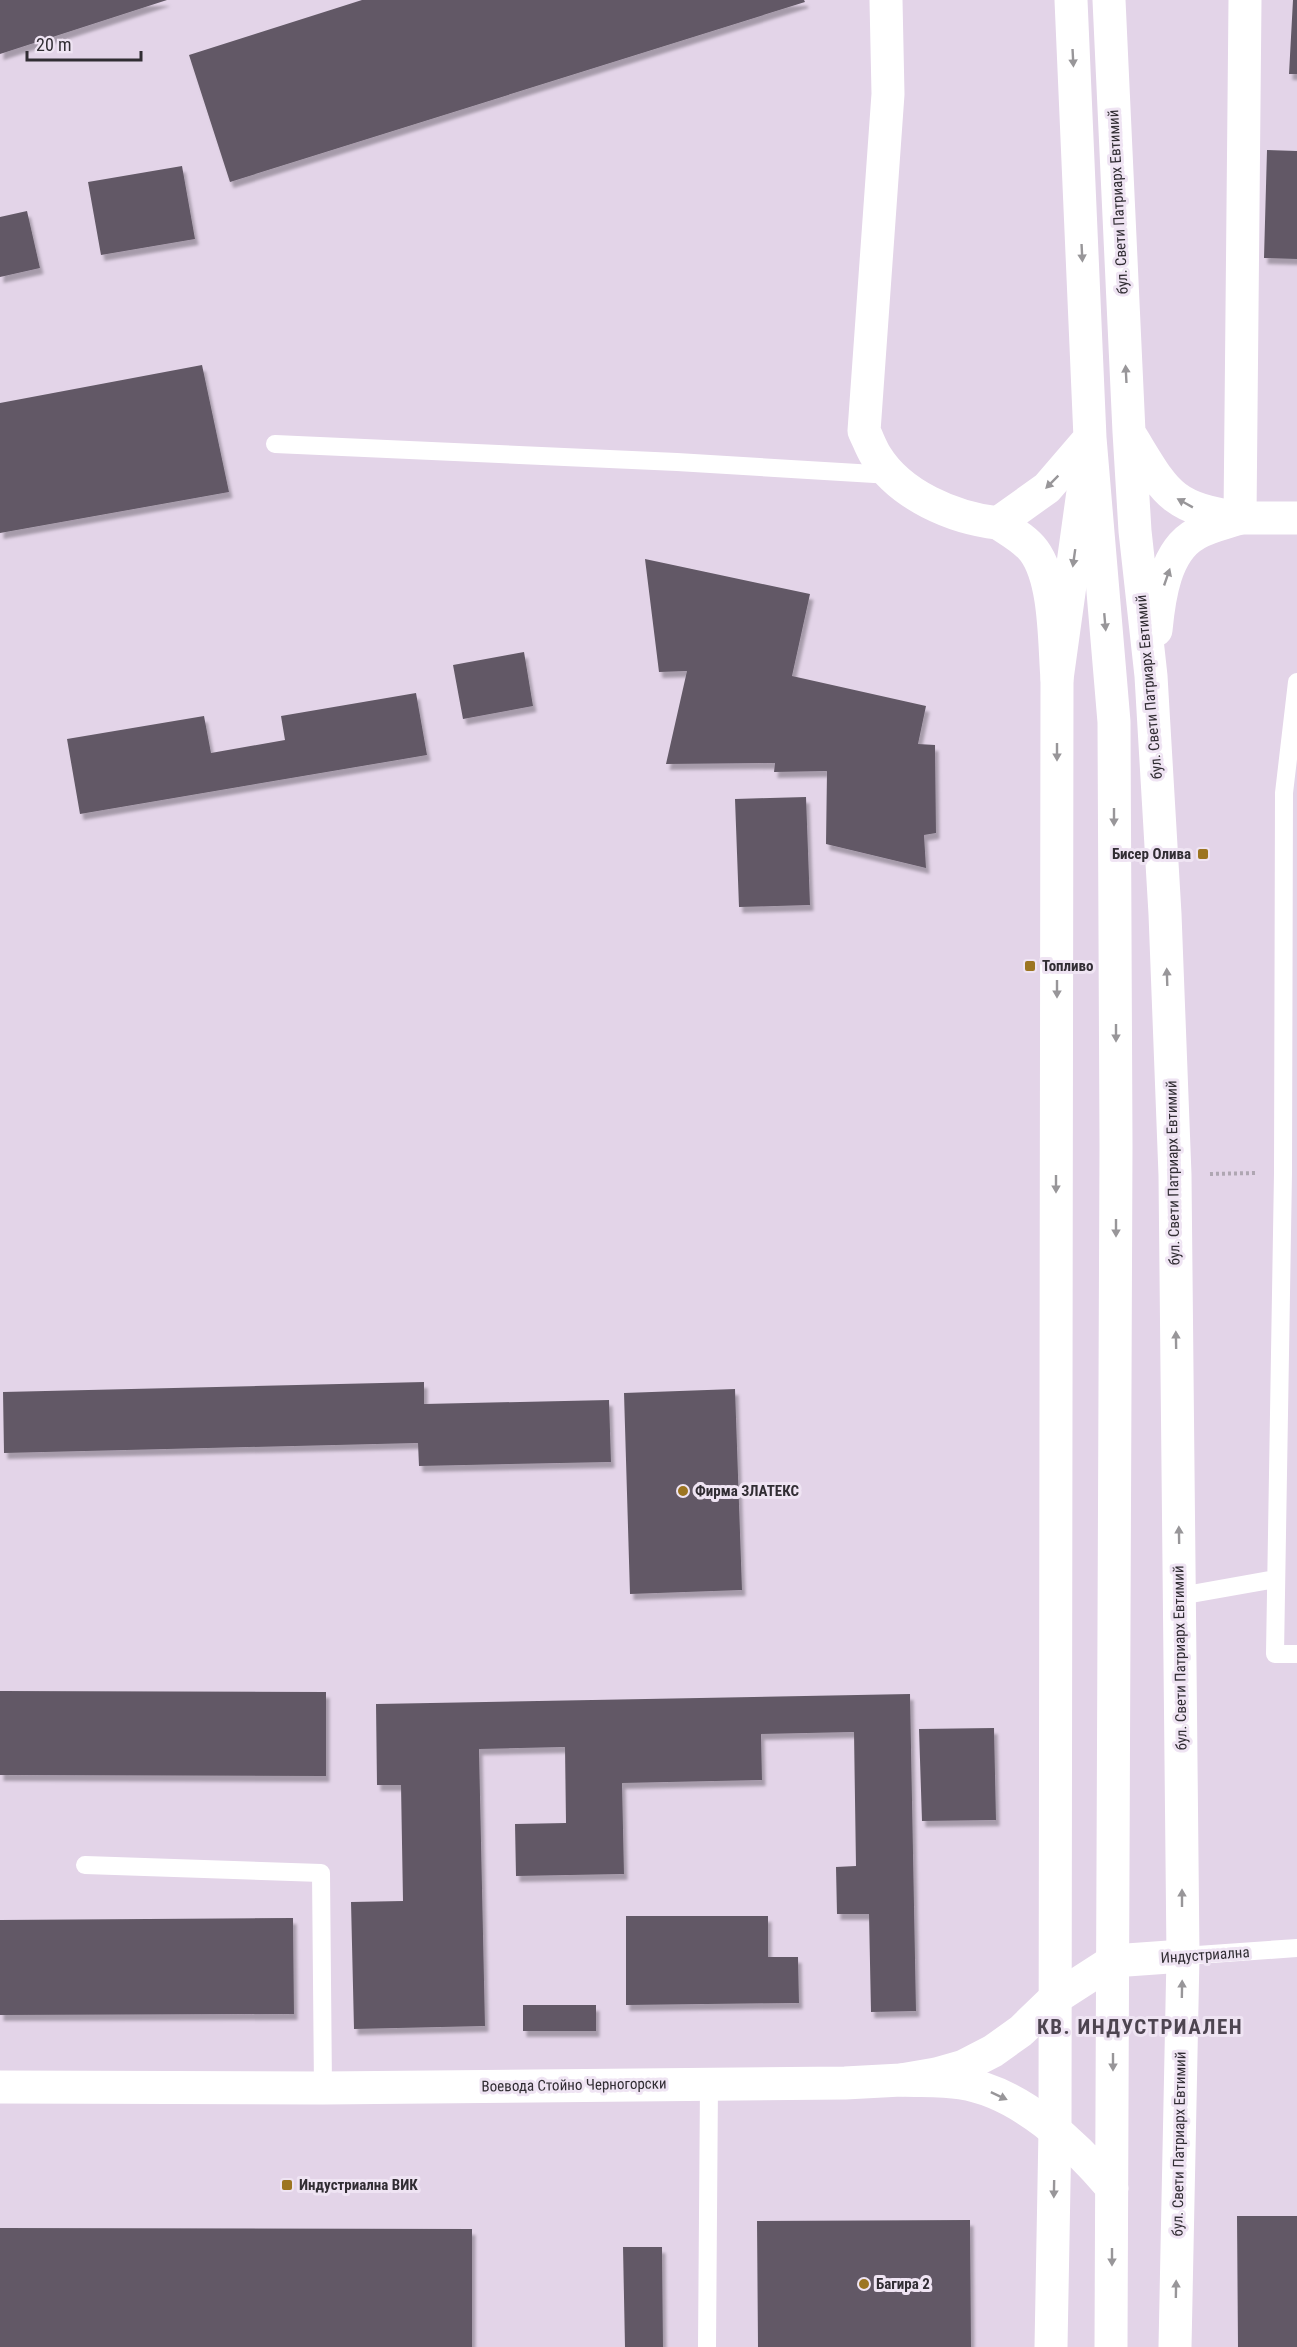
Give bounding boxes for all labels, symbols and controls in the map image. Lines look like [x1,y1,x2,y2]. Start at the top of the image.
scale bar [27,24,141,62]
text: 20 m [36,34,71,55]
one-way arrow [1069,49,1078,68]
street label: бул. Свети Патриарх Евтимий [1104,109,1132,295]
one-way arrow [1077,244,1087,263]
one-way arrow [1122,364,1131,383]
one-way arrow [1046,475,1060,489]
one-way arrow [1176,498,1193,508]
one-way arrow [1069,549,1078,568]
one-way arrow [1163,568,1172,586]
street label: бул. Свети Патриарх Евтимий [1132,594,1166,780]
one-way arrow [1101,612,1110,631]
one-way arrow [1052,743,1062,762]
one-way arrow [1109,807,1119,826]
place label: Бисер Олива [1112,845,1191,863]
marker: Бисер Олива [1196,847,1210,861]
place label: Топливо [1042,957,1094,975]
marker: Топливо [1023,959,1037,973]
one-way arrow [1163,967,1172,986]
one-way arrow [1052,980,1062,999]
one-way arrow [1111,1023,1121,1042]
street label: бул. Свети Патриарх Евтимий [1162,1080,1184,1266]
one-way arrow [1051,1175,1061,1194]
one-way arrow [1111,1218,1121,1237]
one-way arrow [1172,1330,1181,1349]
place label: Фирма ЗЛАТЕКС [695,1482,799,1500]
marker: Фирма ЗЛАТЕКС [676,1484,690,1498]
one-way arrow [1174,1525,1184,1544]
street label: бул. Свети Патриарх Евтимий [1169,1565,1191,1751]
one-way arrow [1177,1888,1187,1907]
street label: Индустриална [1160,1943,1250,1967]
one-way arrow [1177,1979,1187,1998]
district label: КВ. ИНДУСТРИАЛЕН [1037,2015,1243,2039]
street label: бул. Свети Патриарх Евтимий [1168,2051,1190,2237]
one-way arrow [1108,2052,1118,2071]
street label: Воевода Стойно Черногорски [481,2074,667,2096]
one-way arrow [991,2091,1009,2101]
place label: Индустриална ВИК [299,2176,418,2194]
marker: Индустриална ВИК [280,2178,294,2192]
one-way arrow [1049,2179,1059,2198]
one-way arrow [1107,2247,1117,2266]
place label: Багира 2 [876,2275,930,2293]
marker: Багира 2 [857,2277,871,2291]
one-way arrow [1171,2279,1181,2298]

